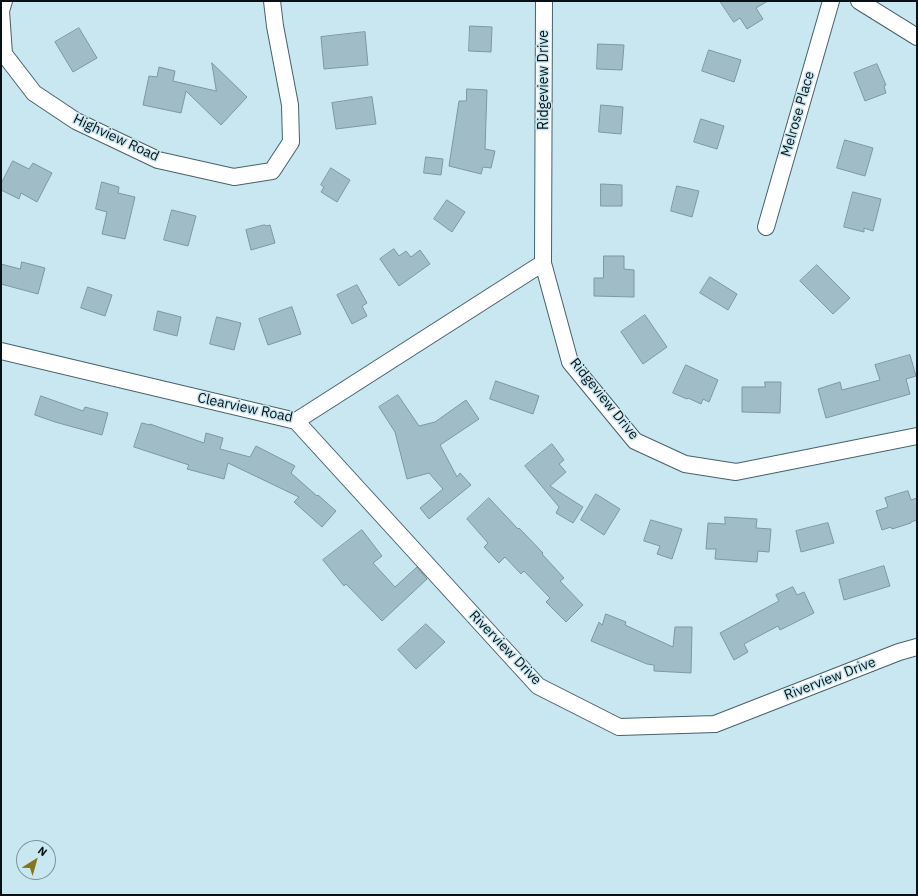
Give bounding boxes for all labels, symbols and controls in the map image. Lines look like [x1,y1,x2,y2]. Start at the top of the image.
street label: Ridgeview Drive [536,30,552,130]
street label: Melrose Place [778,69,818,159]
street label: Highview Road [70,111,162,165]
street label: Ridgeview Drive [566,355,642,443]
street label: Clearview Road [196,390,294,426]
street label: Riverview Drive [465,607,545,689]
street label: Riverview Drive [782,654,878,704]
north arrow [16,840,56,880]
text: N [35,843,50,859]

